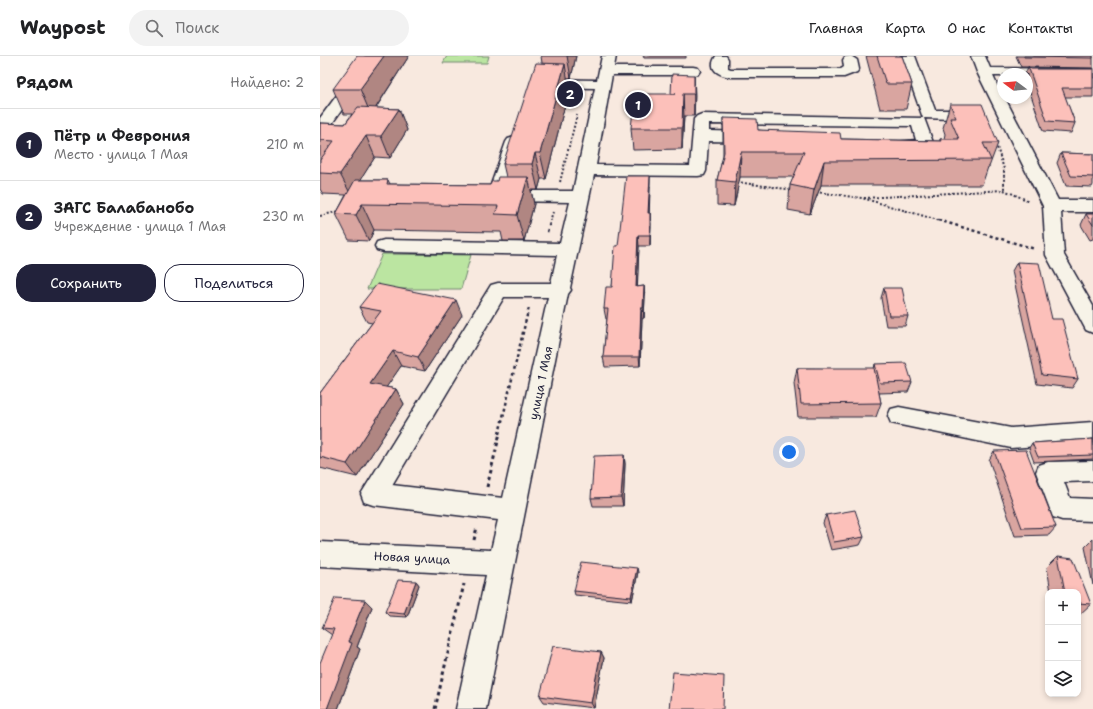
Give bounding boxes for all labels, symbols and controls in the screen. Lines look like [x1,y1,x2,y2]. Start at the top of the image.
search box [129,10,409,46]
text: Waypost [20,15,105,40]
icon: search [143,17,165,39]
text: Поиск [175,18,219,38]
text: Главная [809,19,863,37]
text: Карта [885,19,925,37]
text: О нас [947,19,986,37]
text: Контакты [1008,19,1073,37]
north arrow [997,68,1033,104]
text: Рядом [16,71,73,93]
text: Найдено: 2 [230,74,304,91]
pin: 2 [557,79,583,109]
pin: 1 [625,90,651,120]
text: Пётр и Феврония [54,126,190,146]
text: 1 [26,136,32,153]
text: 210 m [266,136,304,153]
text: Место · улица 1 Мая [54,146,188,163]
text: ЗАГС Балабанобо [54,198,194,218]
text: 2 [24,208,34,225]
text: 230 m [262,208,304,225]
text: Учреждение · улица 1 Мая [54,218,226,235]
button: Сохранить [16,264,156,302]
button: Поделиться [164,264,304,302]
street label: улица 1 Мая [525,345,557,421]
your location [779,442,799,462]
street label: Новая улица [373,548,451,568]
map controls [1045,589,1081,697]
button: + [1045,589,1081,625]
button: − [1045,625,1081,661]
button: layers [1045,661,1081,697]

